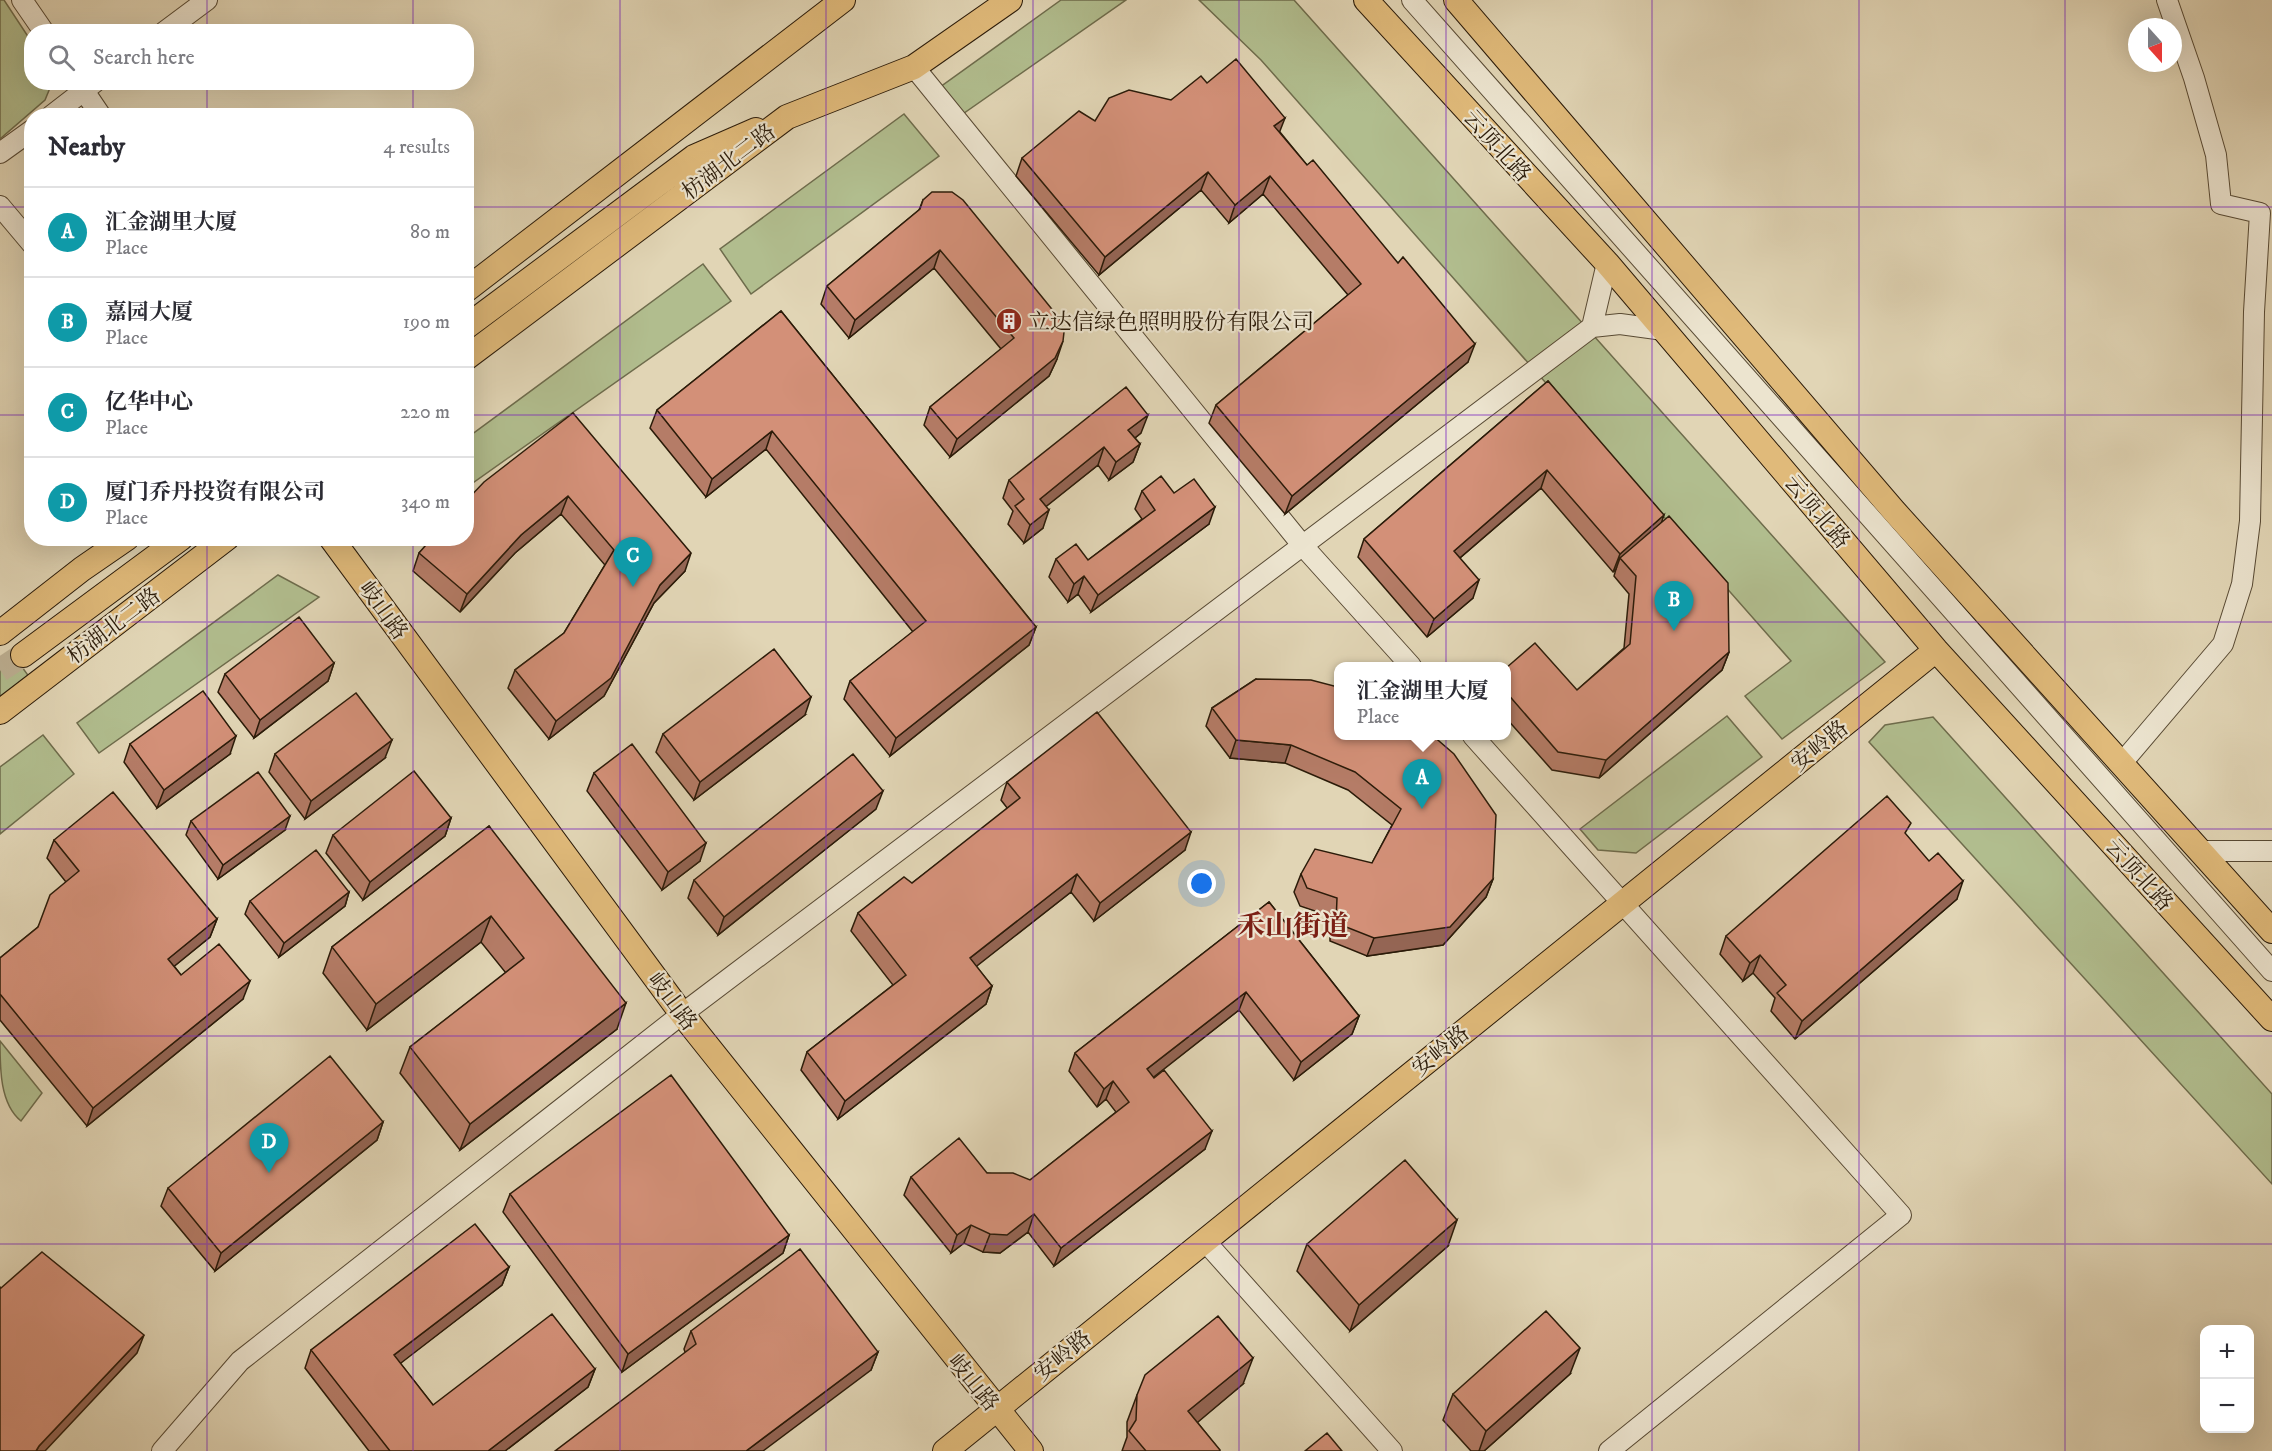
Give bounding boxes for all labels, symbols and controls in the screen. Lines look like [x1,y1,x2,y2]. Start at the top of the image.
north arrow [2128,18,2182,72]
search box [24,24,474,90]
icon: search [45,41,78,74]
text: Search here [93,44,195,71]
street label: 云顶北路 [1457,104,1536,188]
street label: 枋湖北二路 [677,118,781,206]
text: Nearby [48,131,125,164]
text: 4 results [383,135,450,160]
text: 汇金湖里大厦 [105,209,237,236]
text: A [61,220,74,245]
text: 80 m [410,220,450,245]
text: Place [105,236,148,261]
text: 嘉园大厦 [105,299,193,326]
building icon: 立达信绿色照明股份有限公司 [994,306,1024,336]
place label: 立达信绿色照明股份有限公司 [1028,309,1314,336]
text: B [61,310,74,335]
text: 190 m [403,310,450,335]
text: Place [105,326,148,351]
text: 亿华中心 [105,389,193,416]
text: C [61,400,74,425]
text: 220 m [400,400,450,425]
text: Place [105,416,148,441]
street label: 云顶北路 [1778,470,1855,554]
text: 厦门乔丹投资有限公司 [105,479,325,506]
text: D [60,490,75,515]
text: 340 m [401,490,450,515]
text: Place [105,506,148,531]
pin: C [614,538,652,587]
street label: 岐山路 [352,576,413,646]
street label: 枋湖北二路 [62,582,166,670]
pin: B [1654,582,1694,631]
popup [1334,662,1511,740]
text: 汇金湖里大厦 [1356,678,1489,705]
text: Place [1356,705,1399,730]
street label: 安岭路 [1786,715,1854,777]
pin: A [1402,760,1442,809]
street label: 云顶北路 [2099,833,2178,917]
your location [1187,869,1216,898]
district label: 禾山街道 [1237,909,1349,944]
street label: 岐山路 [641,967,702,1036]
street label: 安岭路 [1407,1020,1475,1082]
pin: D [250,1124,288,1173]
street label: 安岭路 [1029,1325,1097,1387]
map controls [2200,1325,2254,1433]
button: + [2200,1325,2254,1379]
street label: 岐山路 [942,1349,1004,1417]
button: − [2200,1379,2254,1433]

